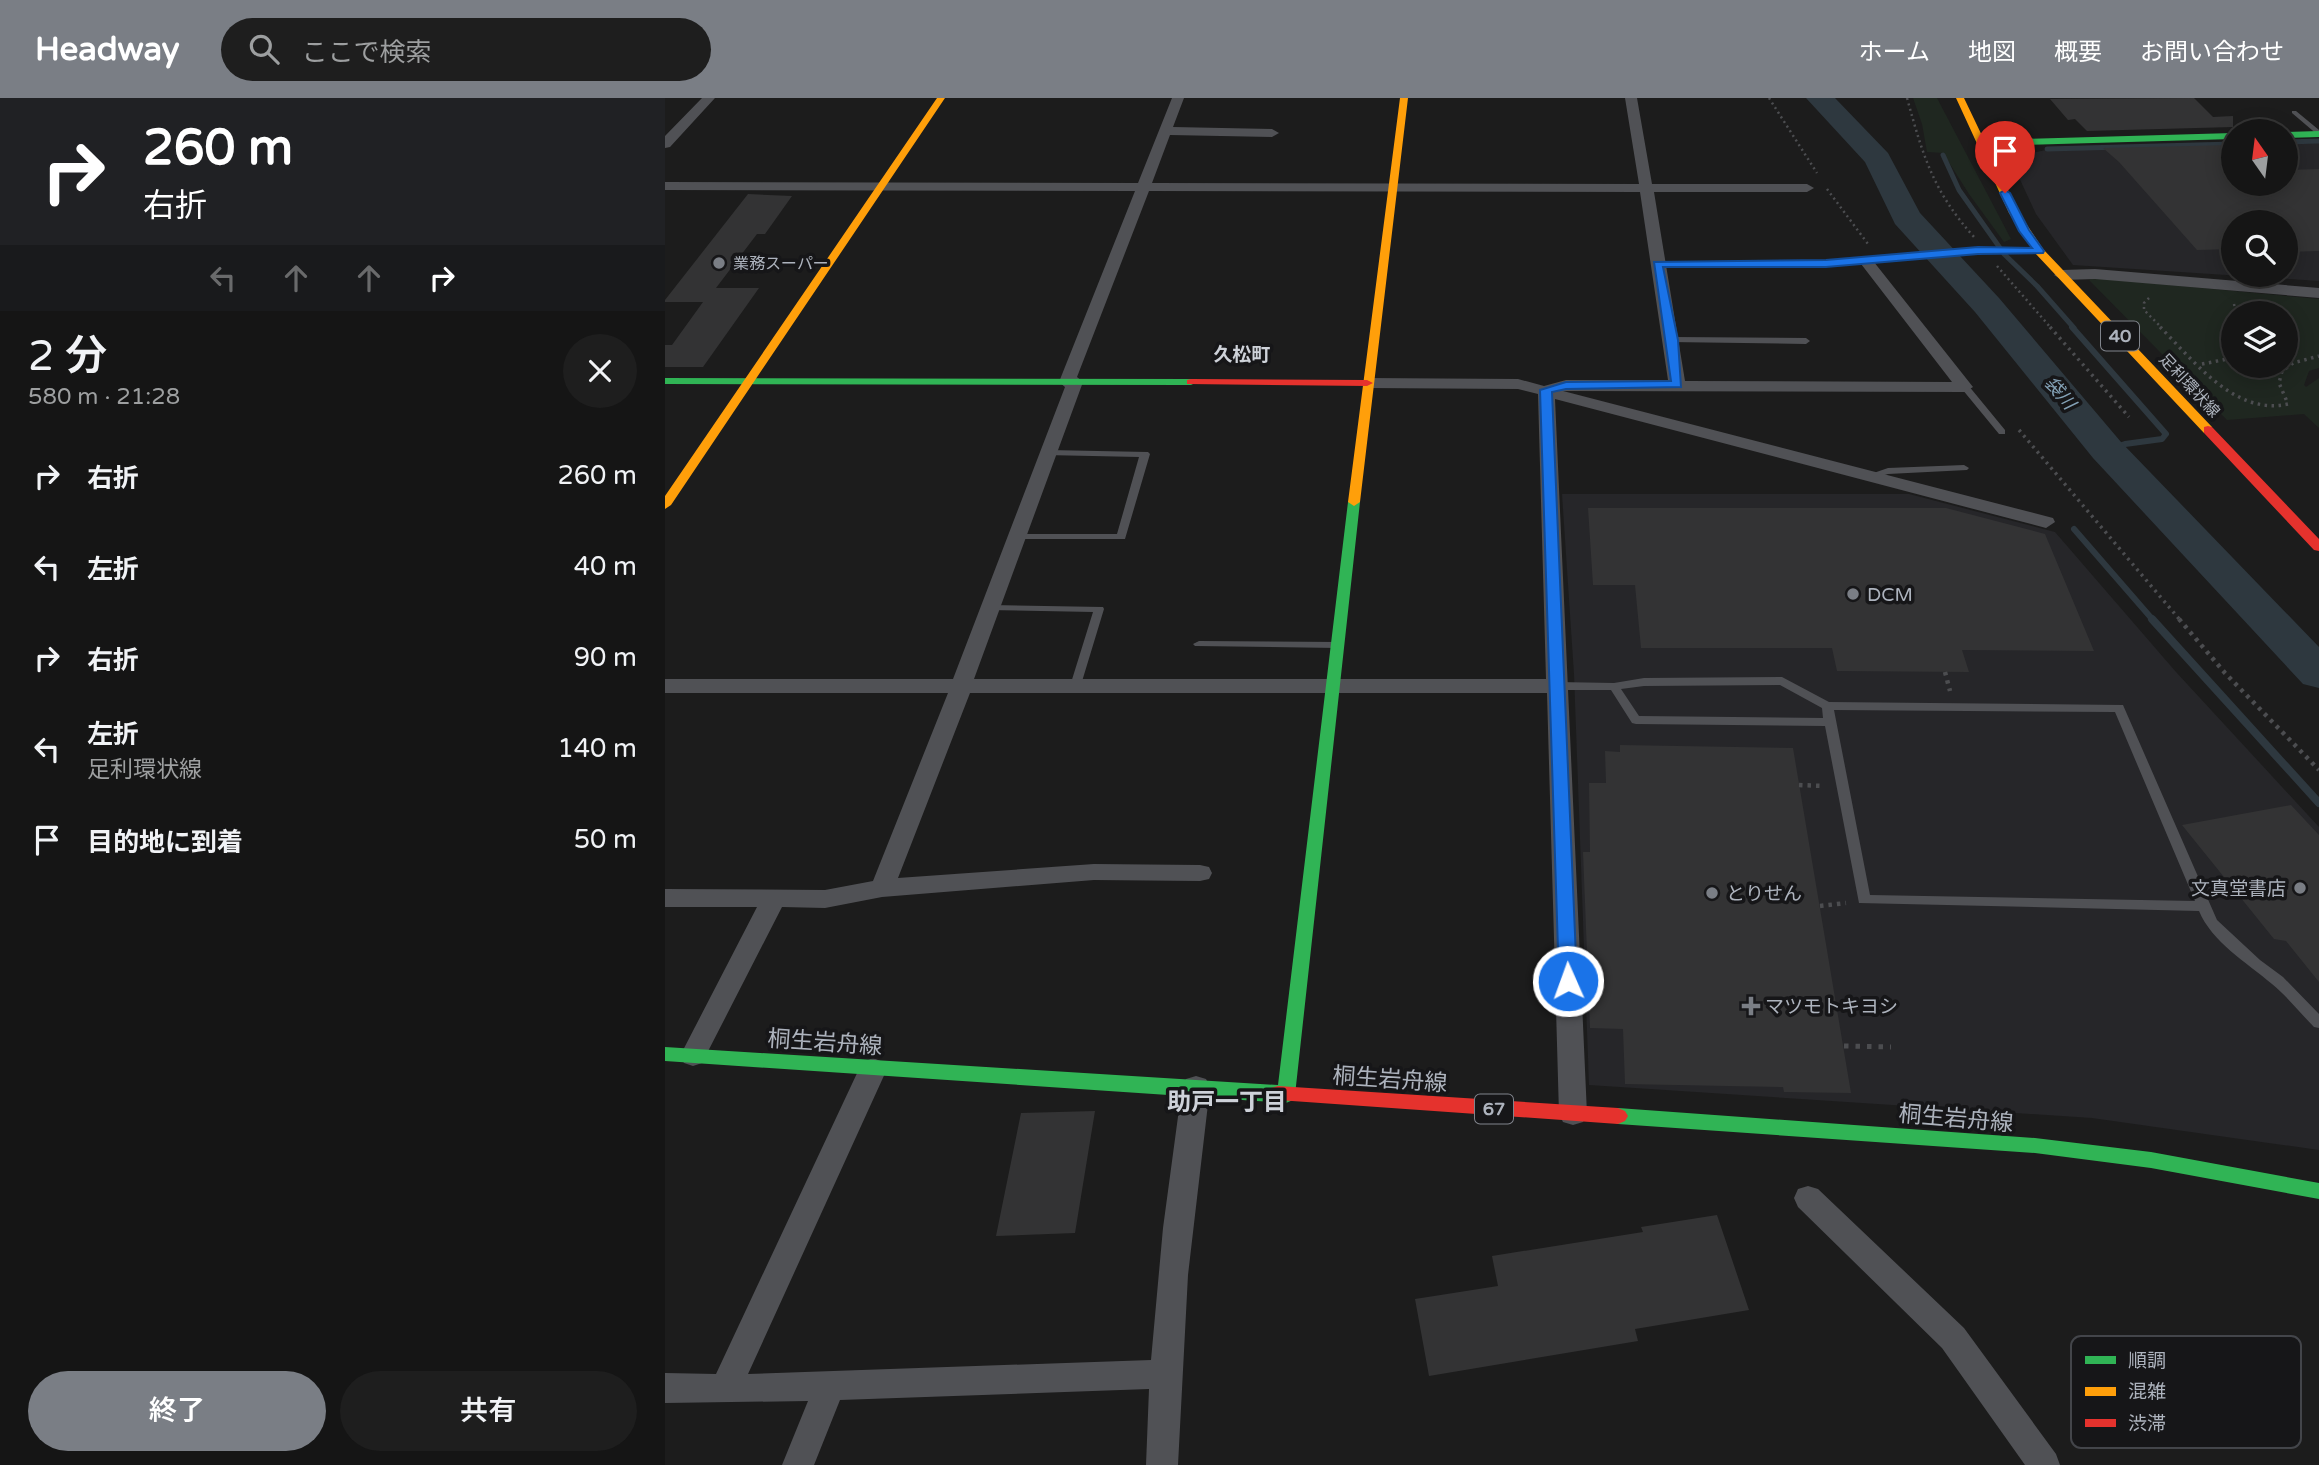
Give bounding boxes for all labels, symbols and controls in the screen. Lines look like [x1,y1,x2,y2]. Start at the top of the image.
search box [221,18,711,81]
text: Headway [35,30,179,69]
icon: search [245,30,283,68]
text: ここで検索 [301,37,431,68]
text: ホーム [1859,38,1930,67]
text: 地図 [1968,38,2016,67]
text: 概要 [2054,38,2102,67]
text: お問い合わせ [2140,38,2284,67]
text: 260 m [143,119,293,178]
north arrow [2221,119,2298,196]
map controls [2221,119,2298,378]
pin [1975,121,2035,193]
icon: right [28,126,119,217]
icon: arrive [1986,132,2024,170]
text: 右折 [143,187,207,225]
button: search [2221,210,2298,287]
place label: 業務スーパー [733,254,829,274]
marker: 業務スーパー [711,255,727,271]
icon: left [204,259,242,297]
icon: ahead [277,259,315,297]
icon: ahead [350,259,388,297]
icon: right [423,259,461,297]
button: layers [2221,301,2298,378]
road number: 40 [2101,322,2139,350]
text: 2 分 [28,331,107,382]
button: close [563,334,637,408]
district label: 久松町 [1213,344,1271,366]
street label: 足利環状線 [2155,350,2224,422]
water label: 袋川 [2040,372,2081,415]
text: 580 m · 21:28 [28,383,180,411]
icon: right [28,457,66,495]
text: 260 m [557,460,637,491]
text: 右折 [87,463,139,494]
icon: left [28,548,66,586]
text: 40 m [574,551,637,582]
text: 左折 [87,554,139,585]
place label: DCM [1867,584,1913,606]
marker: DCM [1845,586,1861,602]
icon: right [28,639,66,677]
text: 90 m [574,642,637,673]
text: 右折 [87,645,139,676]
text: 左折 [87,719,139,750]
icon: left [28,730,66,768]
text: 140 m [557,733,637,764]
text: 足利環状線 [87,756,202,784]
icon: arrive [28,821,66,859]
text: 50 m [574,824,637,855]
text: 目的地に到着 [87,827,243,858]
place label: 文真堂書店 [2191,878,2286,900]
marker: 文真堂書店 [2292,880,2308,896]
place label: とりせん [1726,883,1802,905]
marker: とりせん [1704,885,1720,901]
position arrow [1531,944,1605,1018]
place label: マツモトキヨシ [1765,996,1898,1018]
marker: マツモトキヨシ [1743,998,1759,1014]
street label: 桐生岩舟線 [767,1025,883,1061]
street label: 桐生岩舟線 [1332,1062,1448,1098]
district label: 助戸一丁目 [1167,1088,1287,1117]
road number: 67 [1475,1094,1513,1124]
street label: 桐生岩舟線 [1897,1100,2014,1138]
legend [2071,1336,2301,1448]
text: 順調 [2128,1350,2166,1372]
button: 終了 [28,1371,326,1451]
button: 共有 [340,1371,637,1451]
text: 混雑 [2128,1381,2166,1403]
text: 渋滞 [2128,1413,2166,1435]

